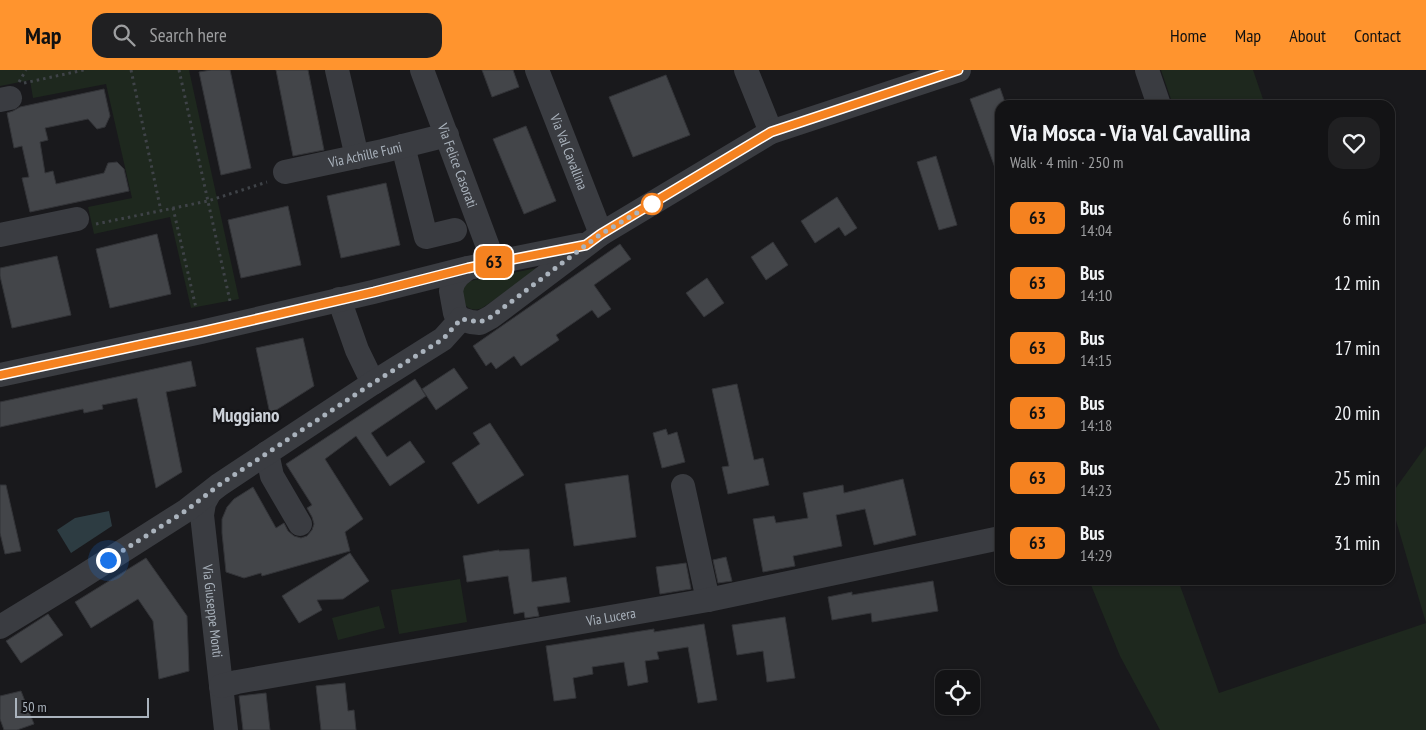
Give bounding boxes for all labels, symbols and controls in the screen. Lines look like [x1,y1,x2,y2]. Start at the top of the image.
search box [92,13,442,58]
text: Map [25,20,62,51]
icon: search [110,21,138,49]
text: Search here [150,23,227,47]
text: Home [1170,24,1207,47]
text: Map [1235,24,1261,47]
text: About [1289,24,1326,47]
text: Contact [1354,24,1401,47]
street label: Via Val Cavallina [546,111,592,192]
text: Via Mosca - Via Val Cavallina [1010,117,1250,148]
button: heart [1328,117,1380,169]
street label: Via Felice Casorati [433,120,482,210]
street label: Via Achille Funi [326,138,404,172]
text: Walk · 4 min · 250 m [1010,152,1123,172]
unlabelled marker [641,193,663,215]
text: Bus [1080,196,1104,220]
text: 63 [1029,206,1046,229]
text: 6 min [1343,206,1380,230]
text: 14:04 [1080,220,1112,240]
line badge: 63 [472,246,516,278]
text: 63 [485,250,503,273]
text: Bus [1080,261,1104,285]
text: 63 [1029,271,1046,294]
text: 12 min [1334,271,1380,295]
text: 14:10 [1080,285,1112,305]
text: Bus [1080,326,1104,350]
text: 63 [1029,336,1046,359]
text: 17 min [1335,336,1380,360]
text: 14:15 [1080,350,1112,370]
text: Bus [1080,391,1104,415]
text: 63 [1029,401,1046,424]
text: 20 min [1334,401,1380,425]
district label: Muggiano [212,403,280,427]
text: 14:18 [1080,415,1112,435]
text: Bus [1080,456,1104,480]
text: 63 [1029,466,1046,489]
text: 25 min [1334,466,1380,490]
text: 14:23 [1080,480,1112,500]
text: Bus [1080,521,1104,545]
text: 63 [1029,531,1046,554]
text: 31 min [1334,531,1380,555]
text: 14:29 [1080,545,1112,565]
your location [96,548,121,573]
street label: Via Giuseppe Monti [198,562,227,658]
street label: Via Lucera [584,604,637,630]
map controls [935,670,980,715]
button: locate [935,670,980,715]
scale bar [15,695,149,718]
text: 50 m [22,698,47,716]

